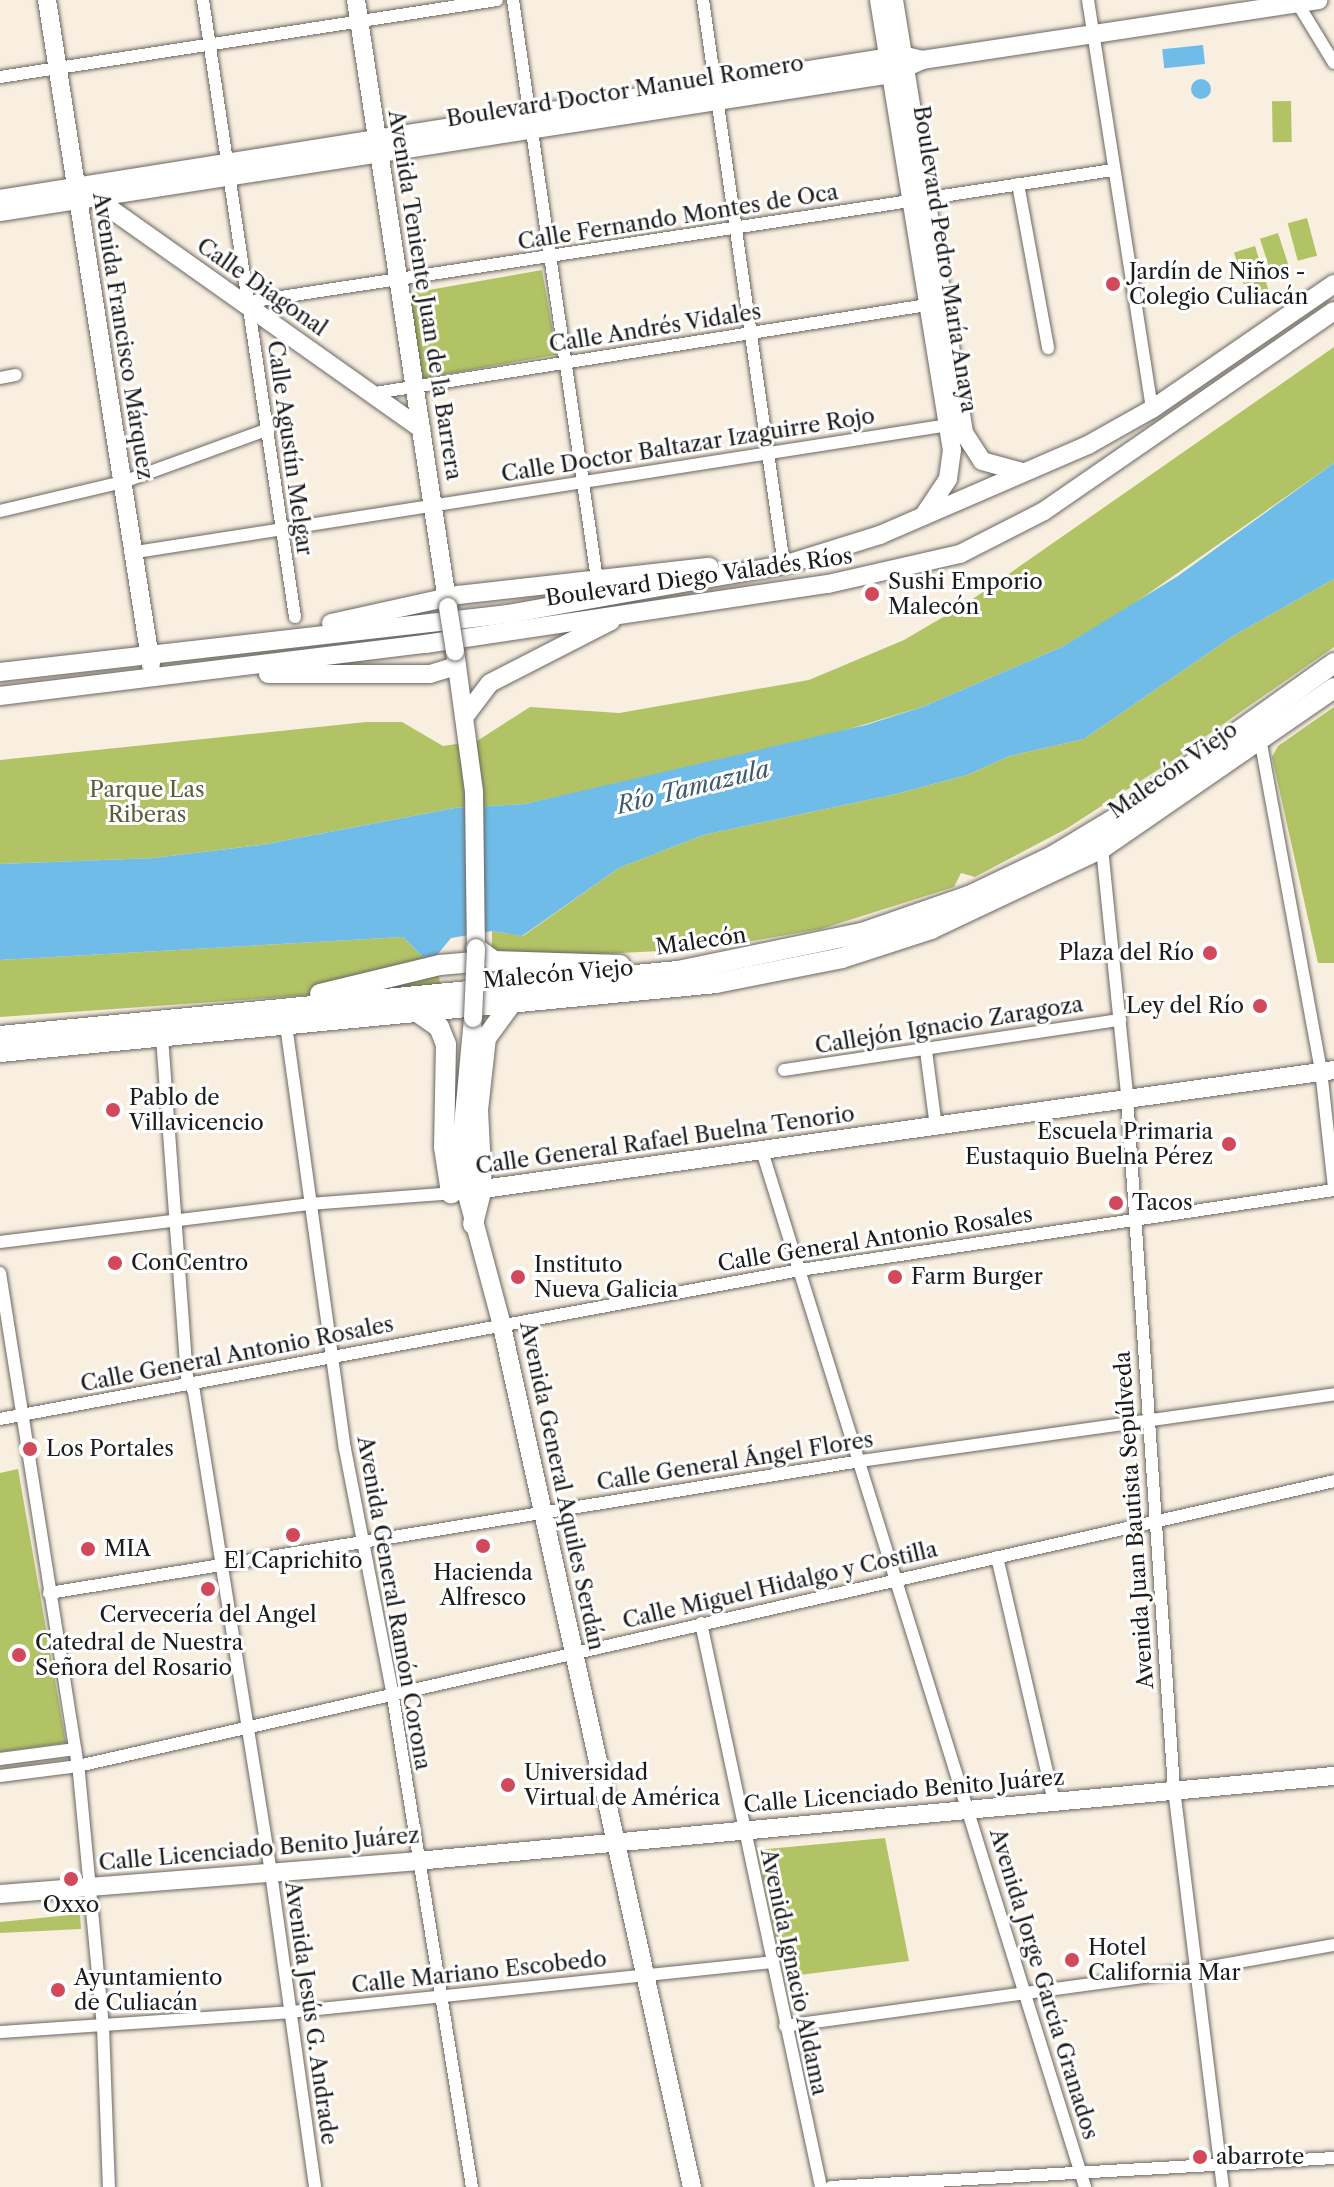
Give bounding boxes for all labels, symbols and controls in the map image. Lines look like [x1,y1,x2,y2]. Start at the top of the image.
street label: Boulevard Doctor Manuel Romero [444,50,806,132]
street label: Boulevard Pedro María Anaya [908,103,982,415]
street label: Avenida Teniente Juan de la Barrera [383,108,467,482]
street label: Calle Fernando Montes de Oca [516,179,840,255]
street label: Avenida Francisco Márquez [87,190,159,482]
street label: Calle Diagonal [192,232,332,342]
place label: Jardín de Niños - Colegio Culiacán [1129,258,1308,310]
marker: Jardín de Niños - Colegio Culiacán [1104,275,1122,293]
street label: Calle Andrés Vidales [546,298,764,358]
street label: Calle Agustín Melgar [262,338,318,558]
street label: Calle Doctor Baltazar Izaguirre Rojo [499,402,877,488]
street label: Boulevard Diego Valadés Ríos [544,542,854,612]
place label: Sushi Emporio Malecón [888,568,1043,620]
marker: Sushi Emporio Malecón [863,585,881,603]
street label: Malecón Viejo [1103,716,1243,824]
water label: Río Tamazula [614,754,772,820]
park label: Parque Las Riberas [89,776,205,828]
street label: Malecón [654,922,748,960]
place label: Plaza del Río [1058,940,1194,966]
marker: Plaza del Río [1201,944,1219,962]
street label: Malecón Viejo [481,954,635,994]
street label: Callejón Ignacio Zaragoza [813,991,1085,1059]
place label: Ley del Río [1125,993,1244,1019]
marker: Ley del Río [1251,997,1269,1015]
place label: Pablo de Villavicencio [129,1084,264,1136]
street label: Calle General Rafael Buelna Tenorio [473,1100,857,1180]
marker: Pablo de Villavicencio [104,1101,122,1119]
place label: Escuela Primaria Eustaquio Buelna Pérez [965,1118,1213,1170]
marker: Escuela Primaria Eustaquio Buelna Pérez [1220,1135,1238,1153]
place label: Tacos [1132,1190,1193,1216]
marker: Tacos [1107,1194,1125,1212]
street label: Calle General Antonio Rosales [715,1201,1035,1277]
place label: ConCentro [131,1250,248,1276]
place label: Instituto Nueva Galicia [534,1251,678,1302]
marker: ConCentro [106,1254,124,1272]
place label: Farm Burger [911,1264,1043,1290]
marker: Instituto Nueva Galicia [509,1268,527,1286]
marker: Farm Burger [886,1268,904,1286]
street label: Calle General Antonio Rosales [78,1311,396,1397]
street label: Avenida General Aquiles Serdán [514,1319,610,1653]
street label: Avenida Juan Bautista Sepúlveda [1109,1350,1159,1690]
street label: Calle General Ángel Flores [594,1426,876,1496]
street label: Avenida General Ramón Corona [352,1434,436,1772]
place label: Los Portales [46,1436,174,1462]
marker: Los Portales [21,1440,39,1458]
marker: El Caprichito [284,1526,302,1544]
place label: MIA [104,1536,151,1562]
street label: Calle Miguel Hidalgo y Costilla [619,1536,941,1634]
marker: Hacienda Alfresco [474,1537,492,1555]
marker: MIA [79,1540,97,1558]
place label: El Caprichito [224,1548,362,1574]
place label: Hacienda Alfresco [433,1559,533,1610]
marker: Cervecería del Angel [199,1580,217,1598]
place label: Cervecería del Angel [99,1602,317,1628]
place label: Catedral de Nuestra Señora del Rosario [35,1629,243,1680]
marker: Catedral de Nuestra Señora del Rosario [10,1646,28,1664]
place label: Universidad Virtual de América [524,1759,721,1810]
street label: Calle Licenciado Benito Juárez [743,1764,1065,1818]
marker: Universidad Virtual de América [499,1776,517,1794]
street label: Calle Licenciado Benito Juárez [98,1822,420,1876]
street label: Avenida Jorge García Granados [984,1825,1104,2143]
street label: Avenida Ignacio Aldama [755,1846,833,2098]
marker: Oxxo [62,1870,80,1888]
street label: Avenida Jesús G. Andrade [279,1879,343,2147]
place label: Oxxo [43,1892,99,1918]
place label: Hotel California Mar [1088,1934,1241,1986]
street label: Calle Mariano Escobedo [350,1945,608,1999]
marker: Hotel California Mar [1063,1951,1081,1969]
place label: Ayuntamiento de Culiacán [74,1964,222,2016]
marker: Ayuntamiento de Culiacán [49,1981,67,1999]
place label: abarrote [1216,2144,1304,2170]
marker: abarrote [1191,2148,1209,2166]

